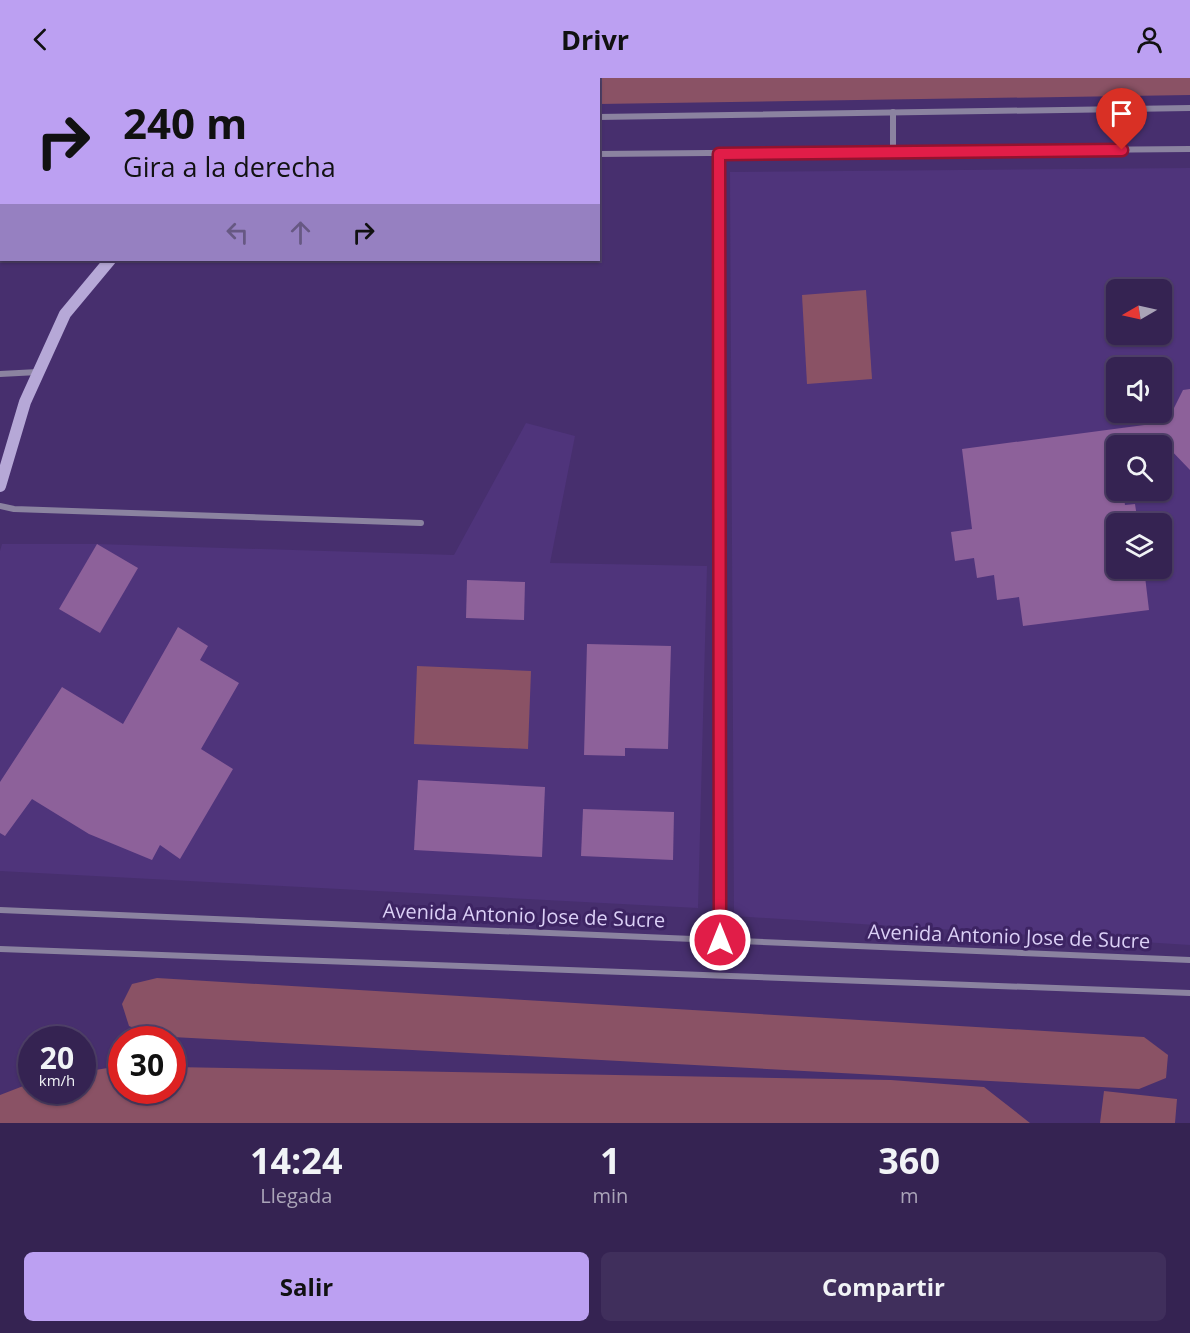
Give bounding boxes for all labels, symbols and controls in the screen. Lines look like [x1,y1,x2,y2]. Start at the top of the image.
text: Drivr [561,21,629,58]
icon: back [24,23,57,56]
icon: person [1133,23,1166,56]
pin [1096,88,1147,150]
text: 240 m [123,94,247,151]
icon: arrive [1105,97,1138,130]
icon: right [24,102,102,180]
text: Gira a la derecha [123,148,336,185]
icon: left [221,216,254,249]
icon: ahead [284,216,317,249]
icon: right [347,216,380,249]
north arrow [1106,279,1172,345]
map controls [1106,279,1172,579]
button: sound [1106,357,1172,423]
button: search [1106,435,1172,501]
button: layers [1106,513,1172,579]
street label: Avenida Antonio Jose de Sucre [382,897,666,933]
position arrow [688,908,752,972]
street label: Avenida Antonio Jose de Sucre [867,918,1151,954]
speed limit sign: 30 [108,1026,186,1104]
text: 20 [40,1037,74,1078]
text: km/h [39,1070,75,1090]
text: 14:24 [250,1136,343,1185]
text: 1 [600,1136,621,1185]
text: 360 [878,1136,940,1185]
text: Llegada [260,1182,332,1209]
text: min [592,1182,628,1209]
text: m [900,1182,918,1209]
button: Salir [24,1252,589,1321]
button: Compartir [601,1252,1166,1321]

